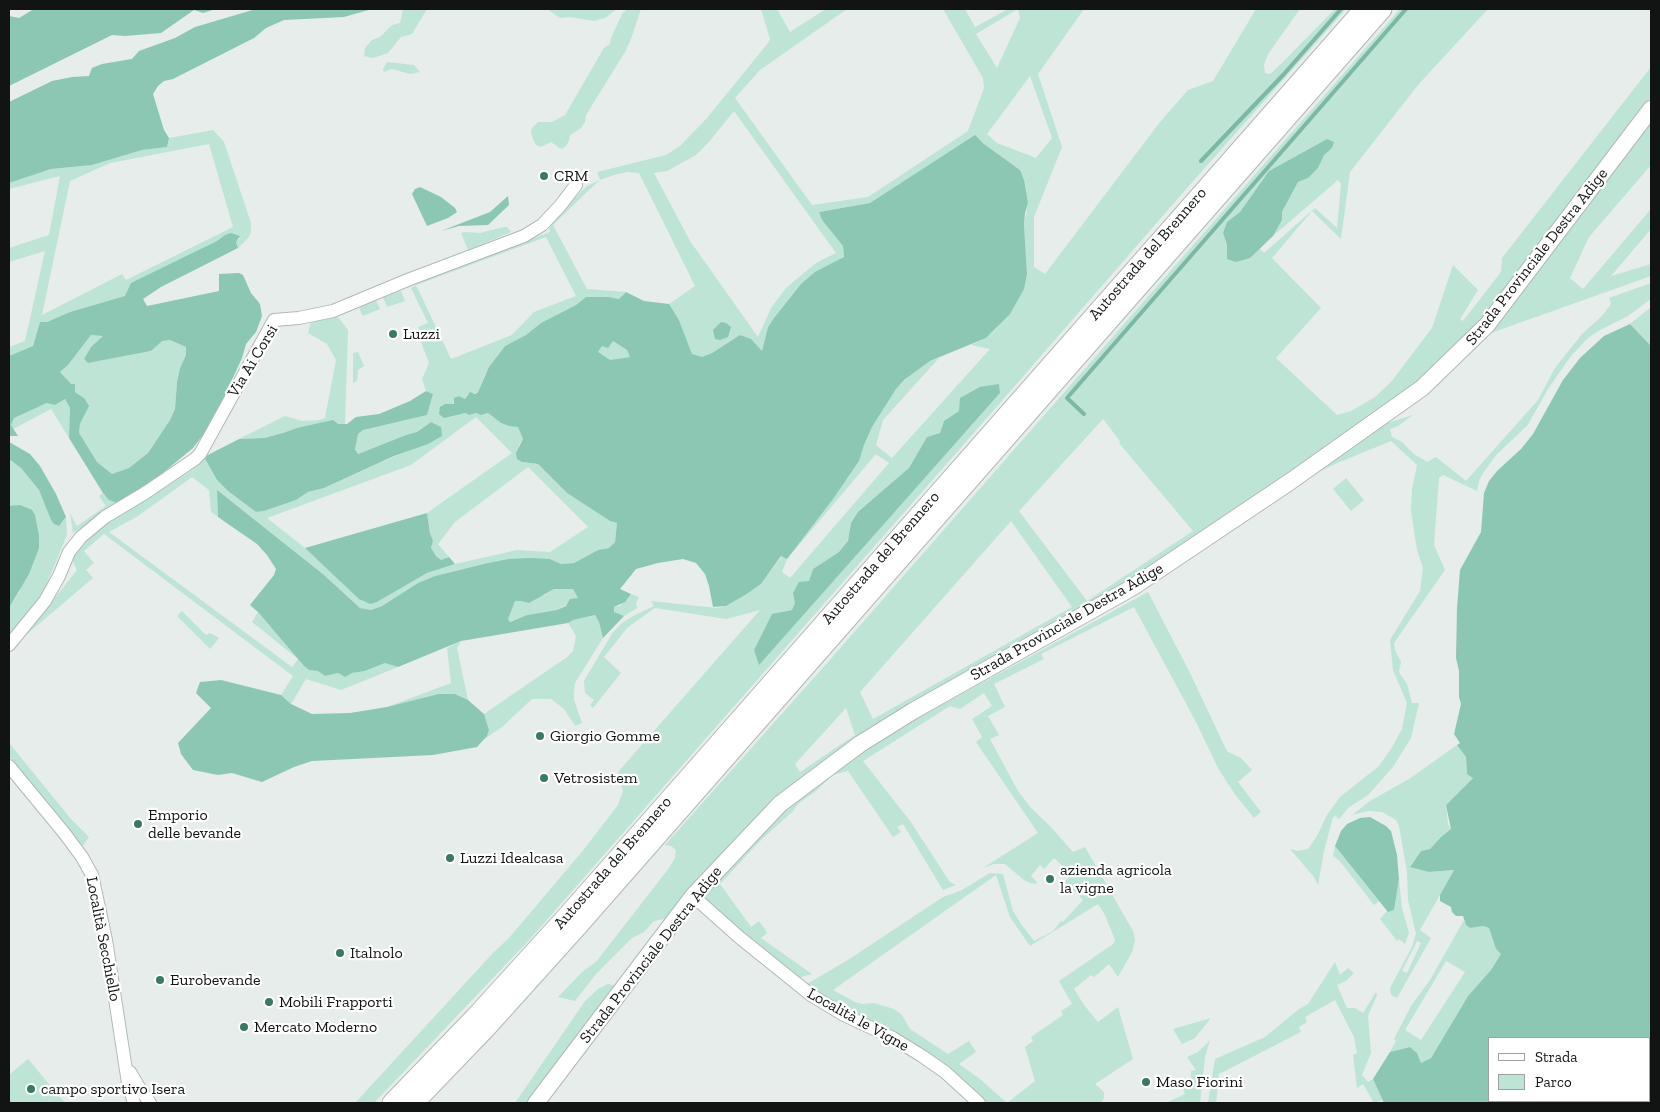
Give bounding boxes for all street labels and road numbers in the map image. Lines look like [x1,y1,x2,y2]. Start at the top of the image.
street label: Strada Provinciale Destra Adige [1462,165,1612,349]
street label: Autostrada del Brennero [1085,184,1211,324]
street label: Via Ai Corsi [224,321,282,401]
street label: Autostrada del Brennero [818,488,944,628]
street label: Strada Provinciale Destra Adige [967,559,1167,685]
street label: Autostrada del Brennero [550,793,676,933]
street label: Strada Provinciale Destra Adige [576,863,726,1047]
street label: Località Secchiello [81,875,125,1003]
street label: Località le Vigne [804,984,912,1056]

